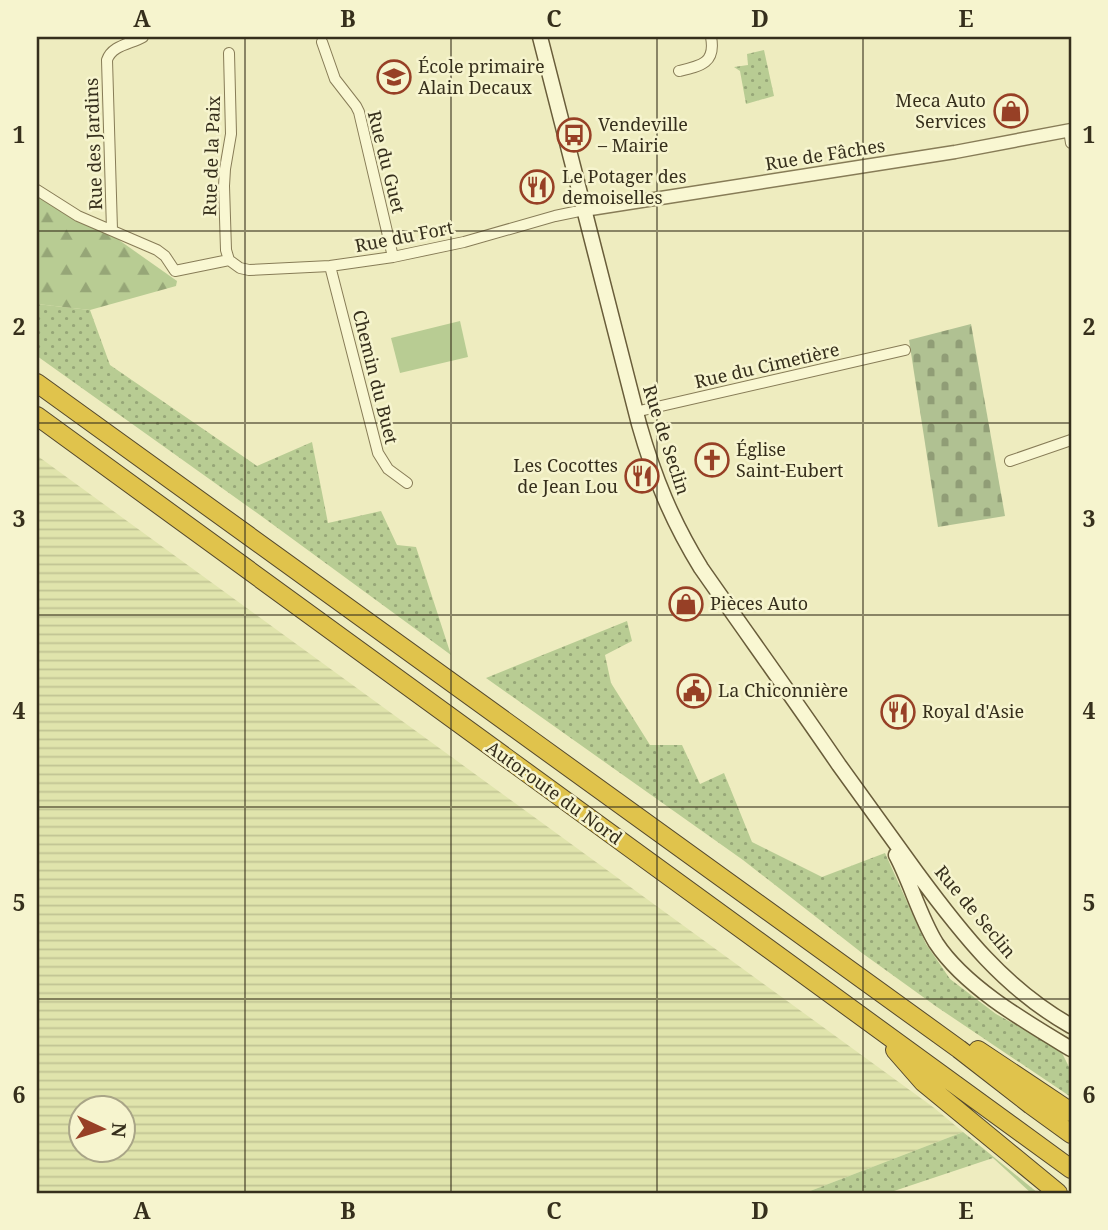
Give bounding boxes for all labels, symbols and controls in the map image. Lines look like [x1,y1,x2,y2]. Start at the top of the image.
text: A [133,2,151,34]
text: B [340,2,356,34]
text: C [546,2,562,34]
text: D [751,2,769,34]
text: E [958,2,974,34]
place label: École primaire Alain Decaux [418,54,545,99]
school or university icon: École primaire Alain Decaux [375,58,413,96]
street label: Rue des Jardins [79,77,107,211]
place label: Meca Auto Services [895,88,986,133]
shop icon: Meca Auto Services [992,92,1030,130]
street label: Rue de la Paix [197,95,225,217]
street label: Rue du Guet [363,108,411,216]
place label: Vendeville – Mairie [597,112,688,157]
bus stop icon: Vendeville – Mairie [555,116,593,154]
text: 1 [13,118,26,150]
text: 1 [1083,118,1096,150]
street label: Rue de Fâches [763,133,886,175]
place label: Le Potager des demoiselles [562,164,687,209]
restaurant icon: Le Potager des demoiselles [518,168,556,206]
street label: Rue du Fort [353,215,455,257]
street label: Chemin du Buet [348,307,404,446]
text: 2 [13,310,26,342]
text: 2 [1083,310,1096,342]
street label: Rue du Cimetière [692,337,842,393]
street label: Rue de Seclin [638,382,696,498]
place label: Église Saint-Eubert [736,437,843,482]
church icon: Église Saint-Eubert [693,441,731,479]
place label: Les Cocottes de Jean Lou [513,453,619,498]
restaurant icon: Les Cocottes de Jean Lou [623,457,661,495]
text: 3 [13,502,26,534]
text: 3 [1083,502,1096,534]
shop icon: Pièces Auto [667,585,705,623]
place label: Pièces Auto [710,591,808,615]
public building icon: La Chiconnière [675,672,713,710]
place label: La Chiconnière [718,678,848,702]
restaurant icon: Royal d'Asie [879,693,917,731]
text: 4 [13,694,26,726]
text: 4 [1083,694,1096,726]
place label: Royal d'Asie [922,699,1024,723]
street label: Autoroute du Nord [482,735,627,850]
street label: Rue de Seclin [930,860,1022,963]
text: 5 [13,886,26,918]
text: 5 [1083,886,1096,918]
text: 6 [13,1078,26,1110]
text: 6 [1083,1078,1096,1110]
north arrow [66,1094,136,1164]
text: N [105,1122,132,1139]
text: A [133,1194,151,1226]
text: B [340,1194,356,1226]
text: C [546,1194,562,1226]
text: D [751,1194,769,1226]
text: E [958,1194,974,1226]

